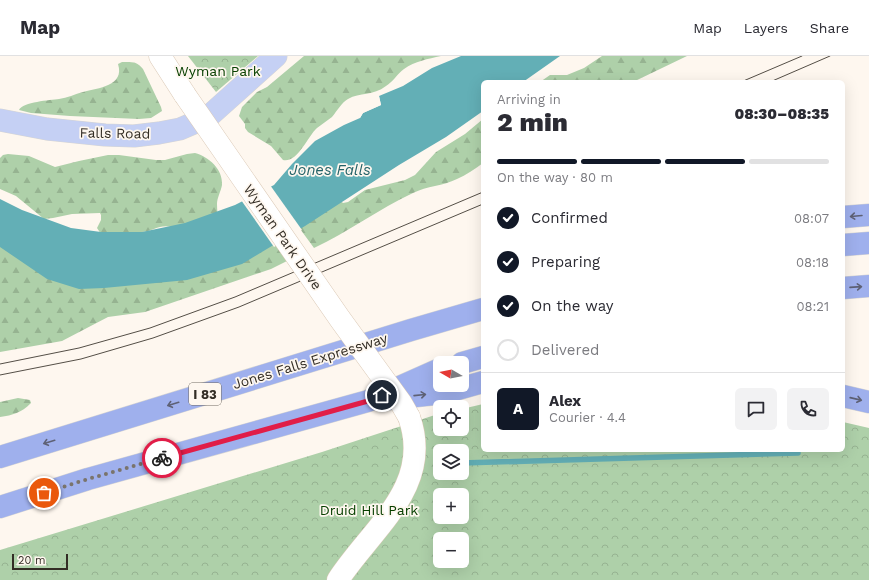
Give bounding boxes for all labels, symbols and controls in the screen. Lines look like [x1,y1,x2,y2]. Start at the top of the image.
text: Map [20,16,60,39]
text: Map [693,20,722,36]
text: Layers [744,20,788,36]
text: Share [810,20,849,36]
park label: Wyman Park [175,63,261,79]
text: Arriving in [497,92,561,107]
text: 08:30–08:35 [734,105,829,123]
text: 2 min [497,107,568,137]
street label: Falls Road [80,124,150,142]
water label: Jones Falls [289,161,371,179]
text: On the way · 80 m [497,170,613,185]
street label: Wyman Park Drive [241,181,325,293]
icon: check [497,207,519,229]
text: Confirmed [531,209,608,227]
text: 08:07 [794,211,829,226]
one-way arrow [850,213,863,220]
icon: check [497,251,519,273]
text: Preparing [531,253,600,271]
text: 08:18 [796,255,829,270]
one-way arrow [849,283,862,290]
icon: check [497,295,519,317]
text: On the way [531,297,613,315]
text: 08:21 [796,299,829,314]
street label: Jones Falls Expressway [231,330,390,392]
text: Delivered [531,341,599,359]
north arrow [433,356,469,392]
map controls [433,356,469,568]
pin [365,378,399,412]
road number: I 83 [189,383,221,405]
icon: home [371,384,393,406]
button: chat [735,388,777,430]
button: phone [787,388,829,430]
one-way arrow [413,392,426,399]
text: Alex [549,392,581,410]
one-way arrow [849,395,862,403]
one-way arrow [167,400,179,408]
button: locate [433,400,469,436]
text: A [513,400,523,418]
text: Courier · 4.4 [549,410,626,425]
courier [142,438,182,478]
one-way arrow [43,439,56,446]
button: layers [433,444,469,480]
icon: bike [151,447,173,469]
pin [27,476,61,510]
icon: bag [33,482,55,504]
button: + [433,488,469,524]
park label: Druid Hill Park [320,502,418,518]
button: − [433,532,469,568]
scale bar [12,552,68,571]
text: 20 m [18,554,46,567]

